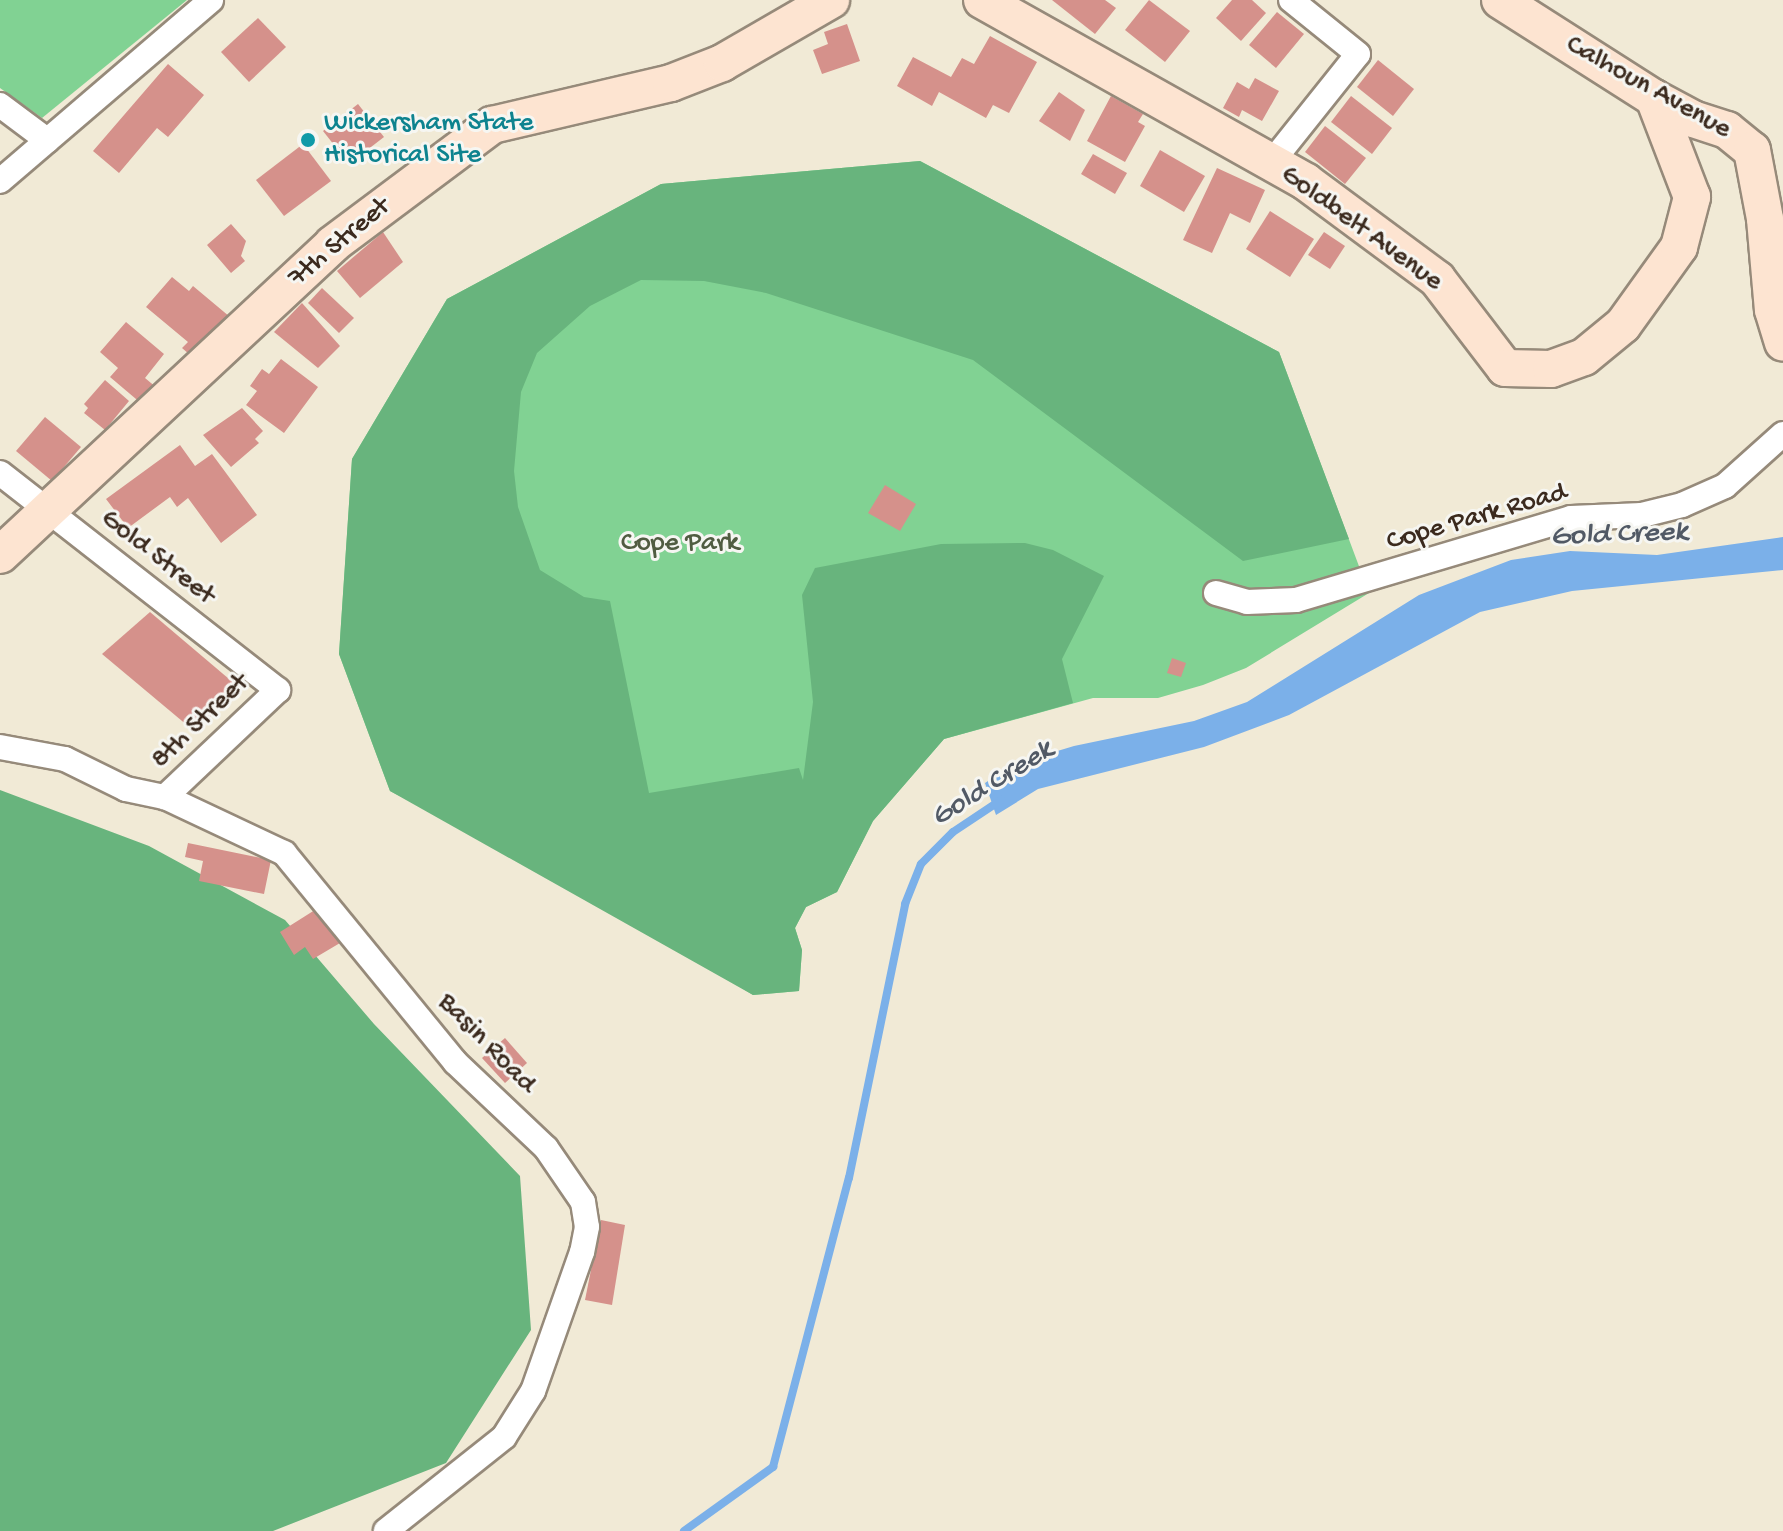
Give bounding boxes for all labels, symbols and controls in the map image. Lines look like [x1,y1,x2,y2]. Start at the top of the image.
street label: Calhoun Avenue [1560,29,1736,147]
place label: Wickersham State Historical Site [324,107,533,173]
marker: Wickersham State Historical Site [299,131,317,149]
street label: Goldbelt Avenue [1273,159,1449,299]
street label: 7th Street [282,191,398,295]
street label: Cope Park Road [1383,476,1571,560]
street label: Gold Street [93,503,221,613]
water label: Gold Creek [1550,516,1688,556]
park label: Cope Park [621,527,739,561]
street label: 8th Street [145,667,257,777]
water label: Gold Creek [925,733,1061,837]
street label: Basin Road [430,987,542,1101]

